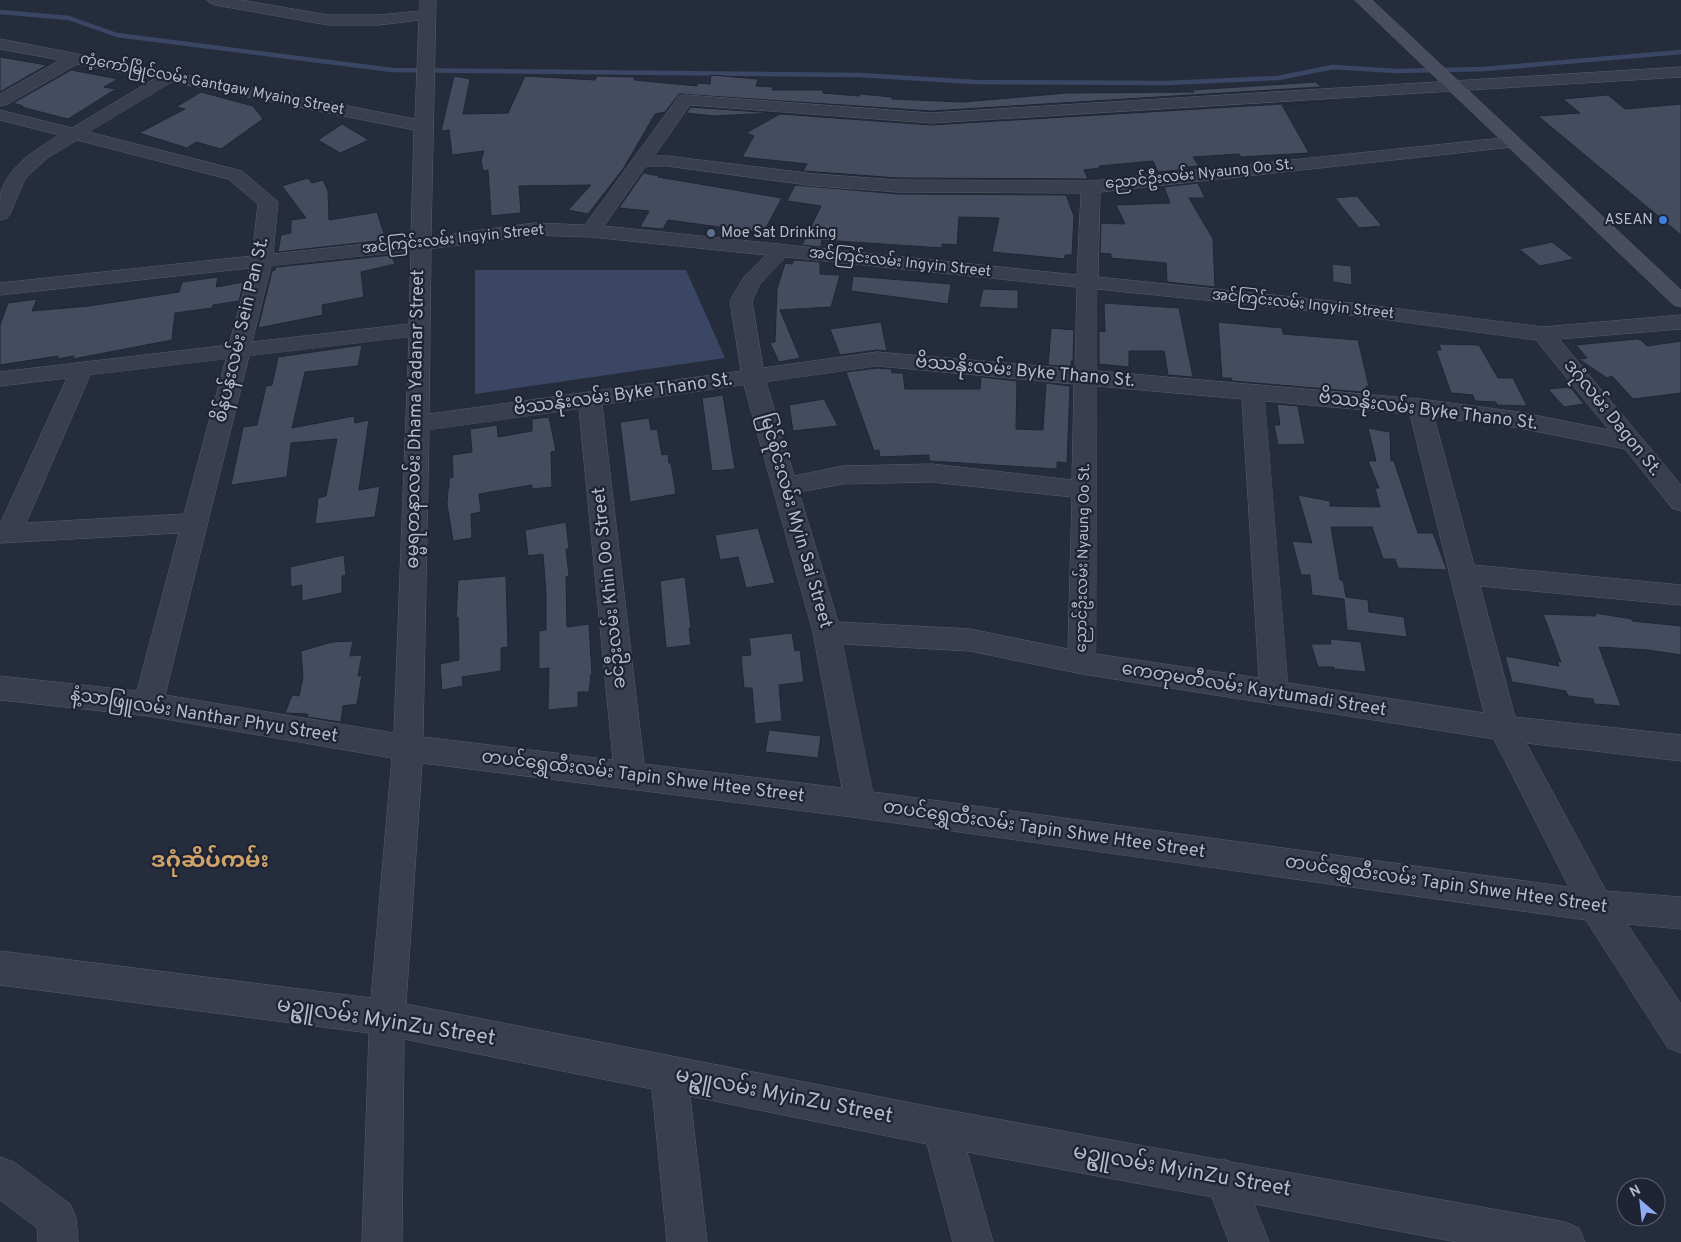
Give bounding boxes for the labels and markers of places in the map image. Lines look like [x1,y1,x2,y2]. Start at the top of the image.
place label: ASEAN [1605,211,1653,230]
marker: ASEAN [1657,214,1669,226]
place label: Moe Sat Drinking [721,224,836,243]
marker: Moe Sat Drinking [705,227,717,239]

